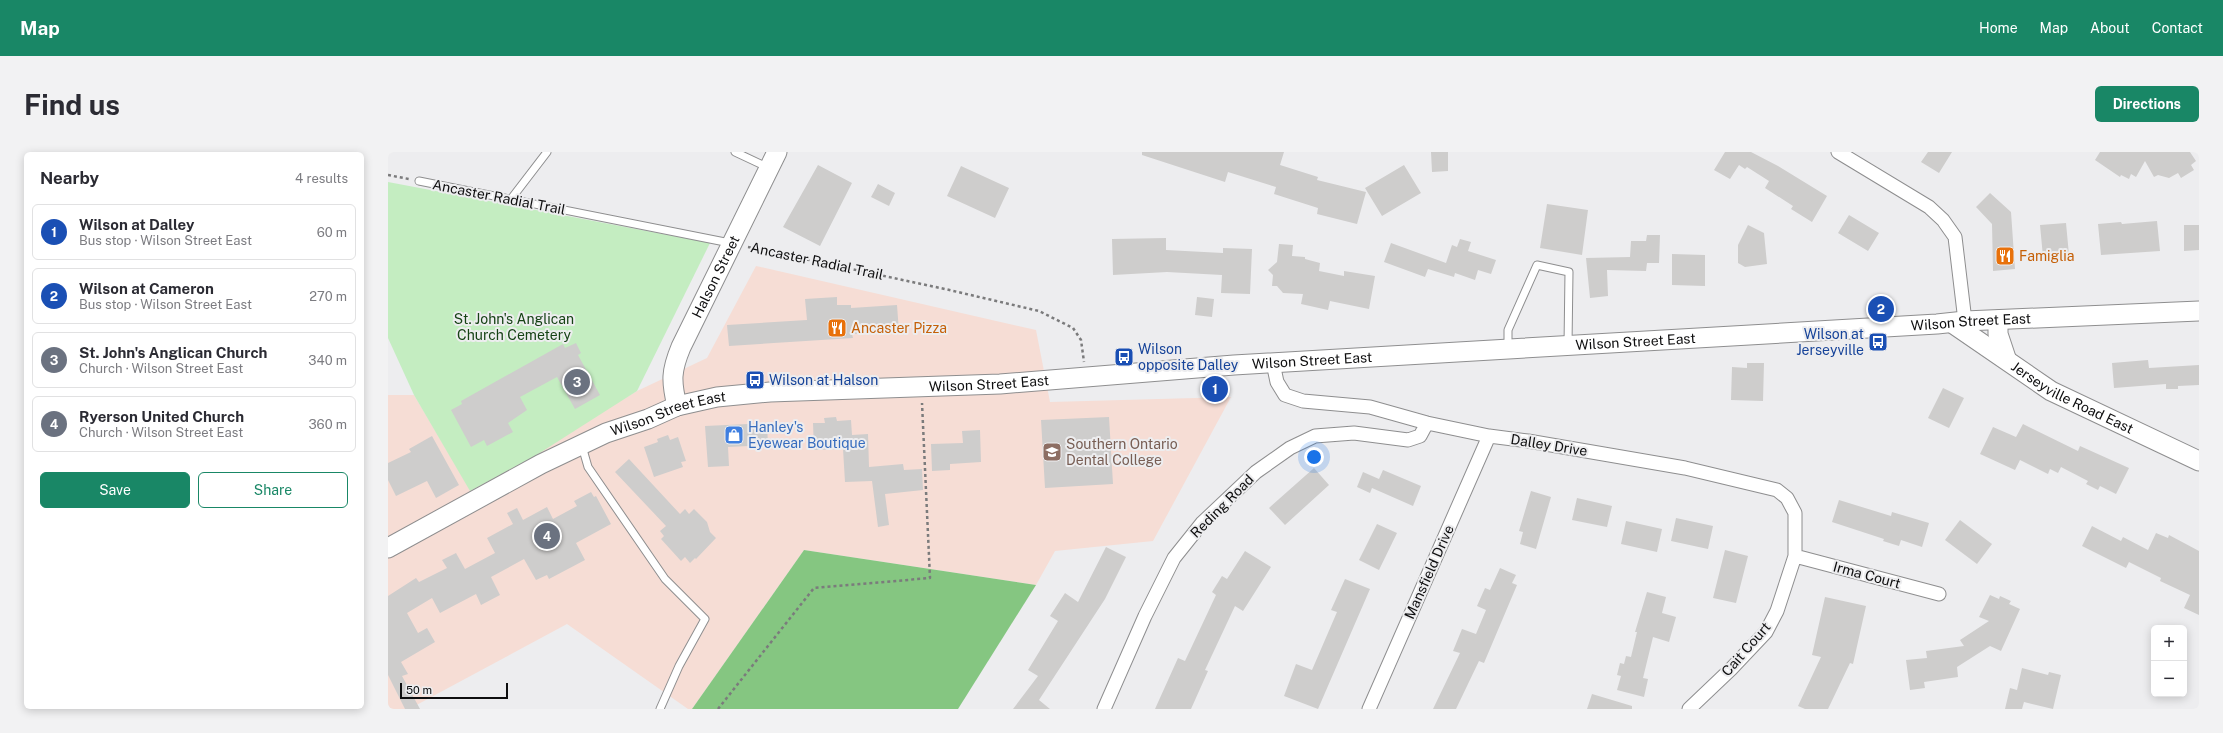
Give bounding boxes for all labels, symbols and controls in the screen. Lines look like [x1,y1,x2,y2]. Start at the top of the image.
text: Map [20,17,60,39]
text: Home [1979,20,2018,36]
text: Map [2040,20,2068,36]
text: About [2090,20,2130,36]
text: Contact [2152,20,2203,36]
button: Directions [2095,86,2199,122]
text: Find us [24,88,120,121]
text: Nearby [40,168,99,188]
text: 4 results [295,171,348,186]
street label: Ancaster Radial Trail [431,176,567,218]
text: Wilson at Dalley [79,216,194,233]
text: 1 [51,225,57,240]
text: 60 m [317,225,347,240]
text: Bus stop · Wilson Street East [79,233,252,248]
street label: Halson Street [689,233,743,321]
street label: Ancaster Radial Trail [749,239,885,283]
restaurant icon: Famiglia [1994,245,2016,267]
place label: Famiglia [2019,248,2075,264]
text: Wilson at Cameron [79,280,214,297]
text: 2 [50,289,58,304]
text: 270 m [309,289,347,304]
pin: 2 [1868,294,1894,324]
text: Bus stop · Wilson Street East [79,297,252,312]
street label: Wilson Street East [1910,310,2031,334]
park label: St. John's Anglican Church Cemetery [454,311,574,343]
restaurant icon: Ancaster Pizza [826,317,848,339]
place label: Ancaster Pizza [851,320,947,336]
place label: Wilson at Jerseyville [1796,326,1864,358]
street label: Wilson Street East [1575,330,1696,353]
bus stop icon: Wilson at Jerseyville [1867,331,1889,353]
place label: Wilson opposite Dalley [1138,341,1239,373]
text: St. John's Anglican Church [79,344,267,361]
bus stop icon: Wilson opposite Dalley [1113,346,1135,368]
street label: Wilson Street East [1252,349,1373,372]
text: 3 [50,353,58,368]
text: 340 m [308,353,347,368]
street label: Jerseyville Road East [2008,358,2136,437]
text: Church · Wilson Street East [79,361,243,376]
pin: 3 [564,367,590,397]
bus stop icon: Wilson at Halson [744,369,766,391]
place label: Wilson at Halson [769,372,878,388]
street label: Wilson Street East [929,372,1050,394]
pin: 1 [1202,374,1228,404]
street label: Wilson Street East [608,388,726,439]
text: Ryerson United Church [79,408,244,425]
text: 4 [50,417,58,432]
text: 360 m [309,417,347,432]
place label: Hanley's Eyewear Boutique [748,419,866,451]
shop icon: Hanley's Eyewear Boutique [723,424,745,446]
text: Church · Wilson Street East [79,425,243,440]
street label: Dalley Drive [1509,431,1589,459]
place label: Southern Ontario Dental College [1066,436,1178,468]
school or university icon: Southern Ontario Dental College [1041,441,1063,463]
your location [1304,447,1324,467]
street label: Reding Road [1187,471,1257,541]
button: Save [40,472,190,508]
button: Share [198,472,348,508]
pin: 4 [534,521,560,551]
street label: Mansfield Drive [1401,523,1457,621]
street label: Irma Court [1832,558,1902,592]
street label: Cait Court [1718,619,1774,679]
map controls [2151,625,2187,697]
button: + [2151,625,2187,661]
button: − [2151,661,2187,697]
scale bar [400,681,508,700]
text: 50 m [406,684,432,696]

